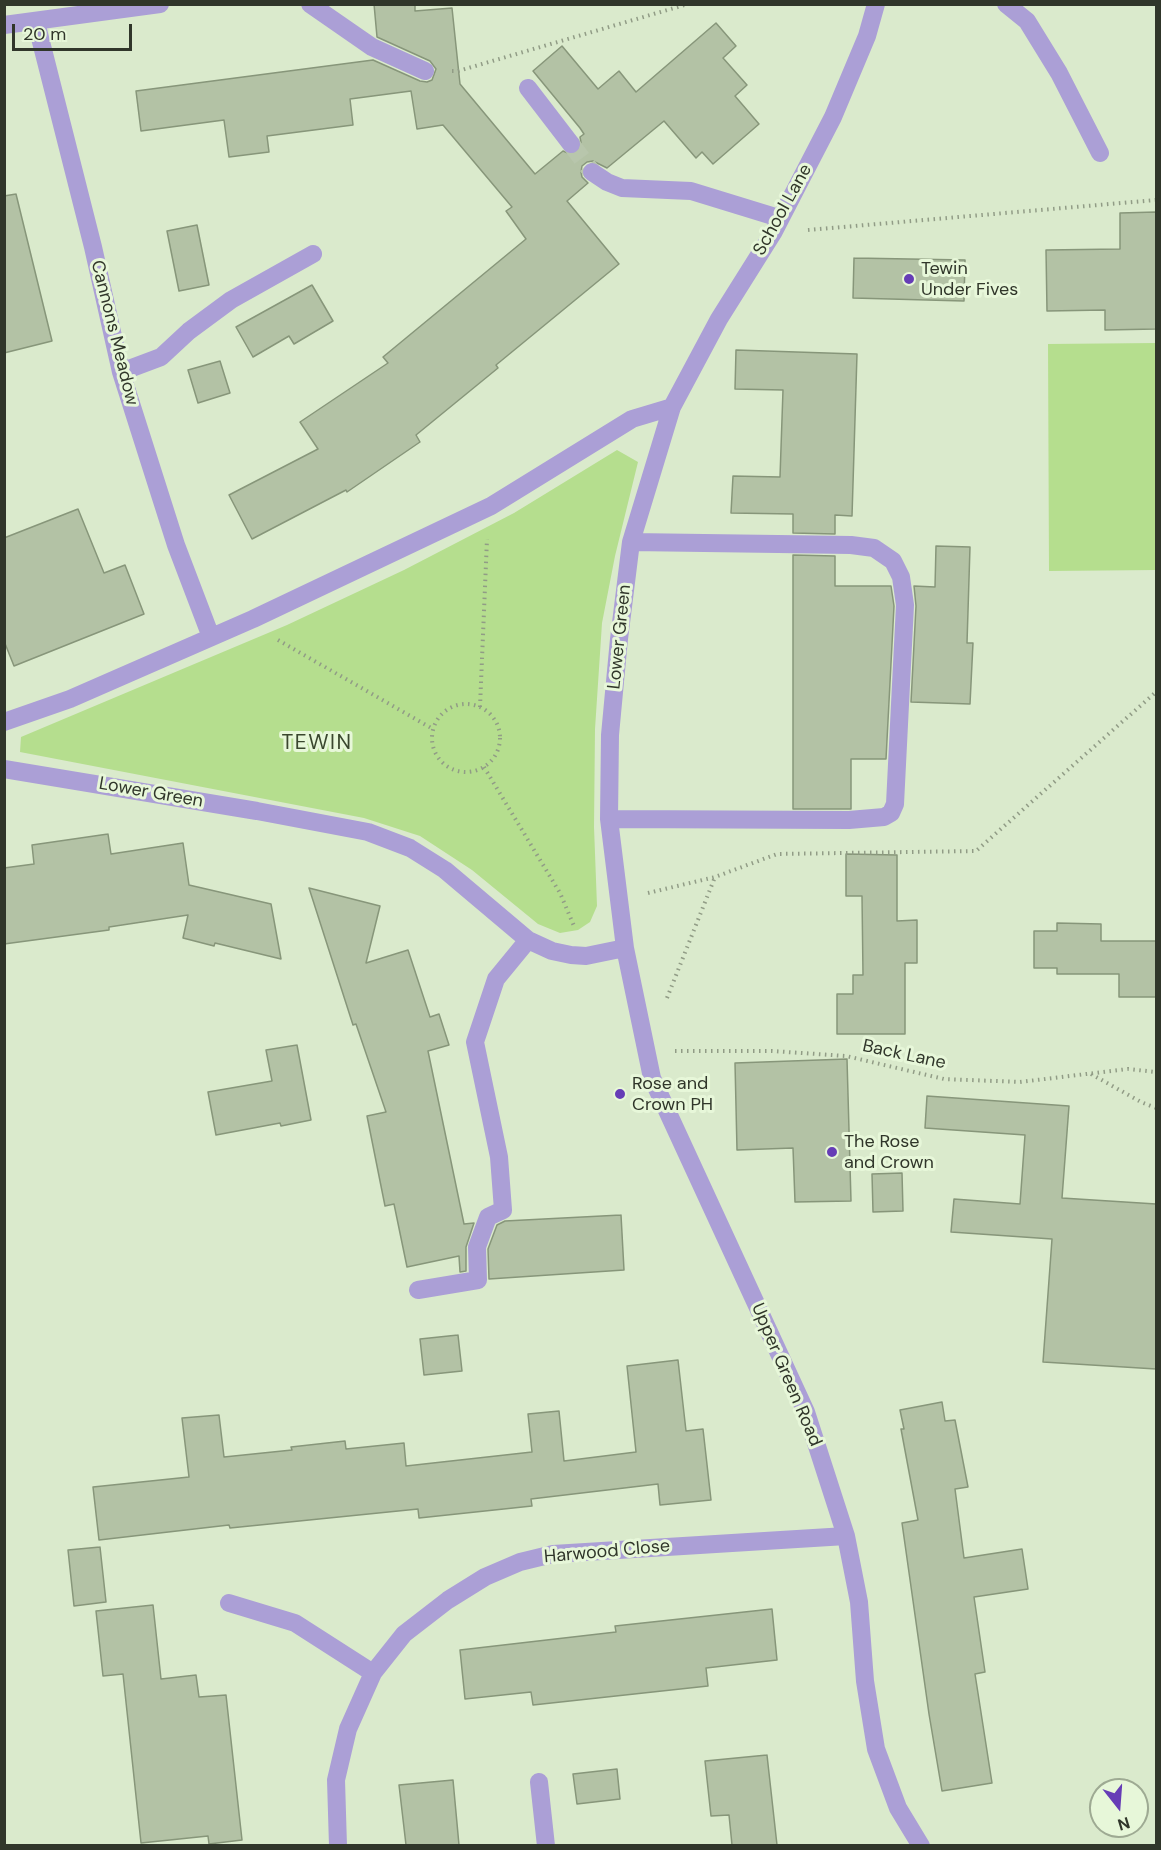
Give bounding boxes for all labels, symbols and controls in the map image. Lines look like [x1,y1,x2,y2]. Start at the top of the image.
scale bar [15,12,135,50]
text: 20 m [23,22,66,46]
street label: School Lane [749,161,817,259]
street label: Cannons Meadow [86,258,142,408]
place label: Tewin Under Fives [921,258,1018,300]
marker: Tewin Under Fives [902,272,916,286]
street label: Lower Green [604,584,636,690]
district label: TEWIN [282,730,352,756]
street label: Lower Green [97,773,205,813]
street label: Back Lane [860,1036,948,1074]
place label: Rose and Crown PH [632,1073,713,1116]
marker: Rose and Crown PH [613,1087,627,1101]
place label: The Rose and Crown [844,1131,934,1174]
marker: The Rose and Crown [825,1145,839,1159]
street label: Upper Green Road [746,1300,826,1450]
street label: Harwood Close [543,1536,671,1568]
north arrow [1089,1778,1149,1838]
text: N [1115,1812,1132,1836]

